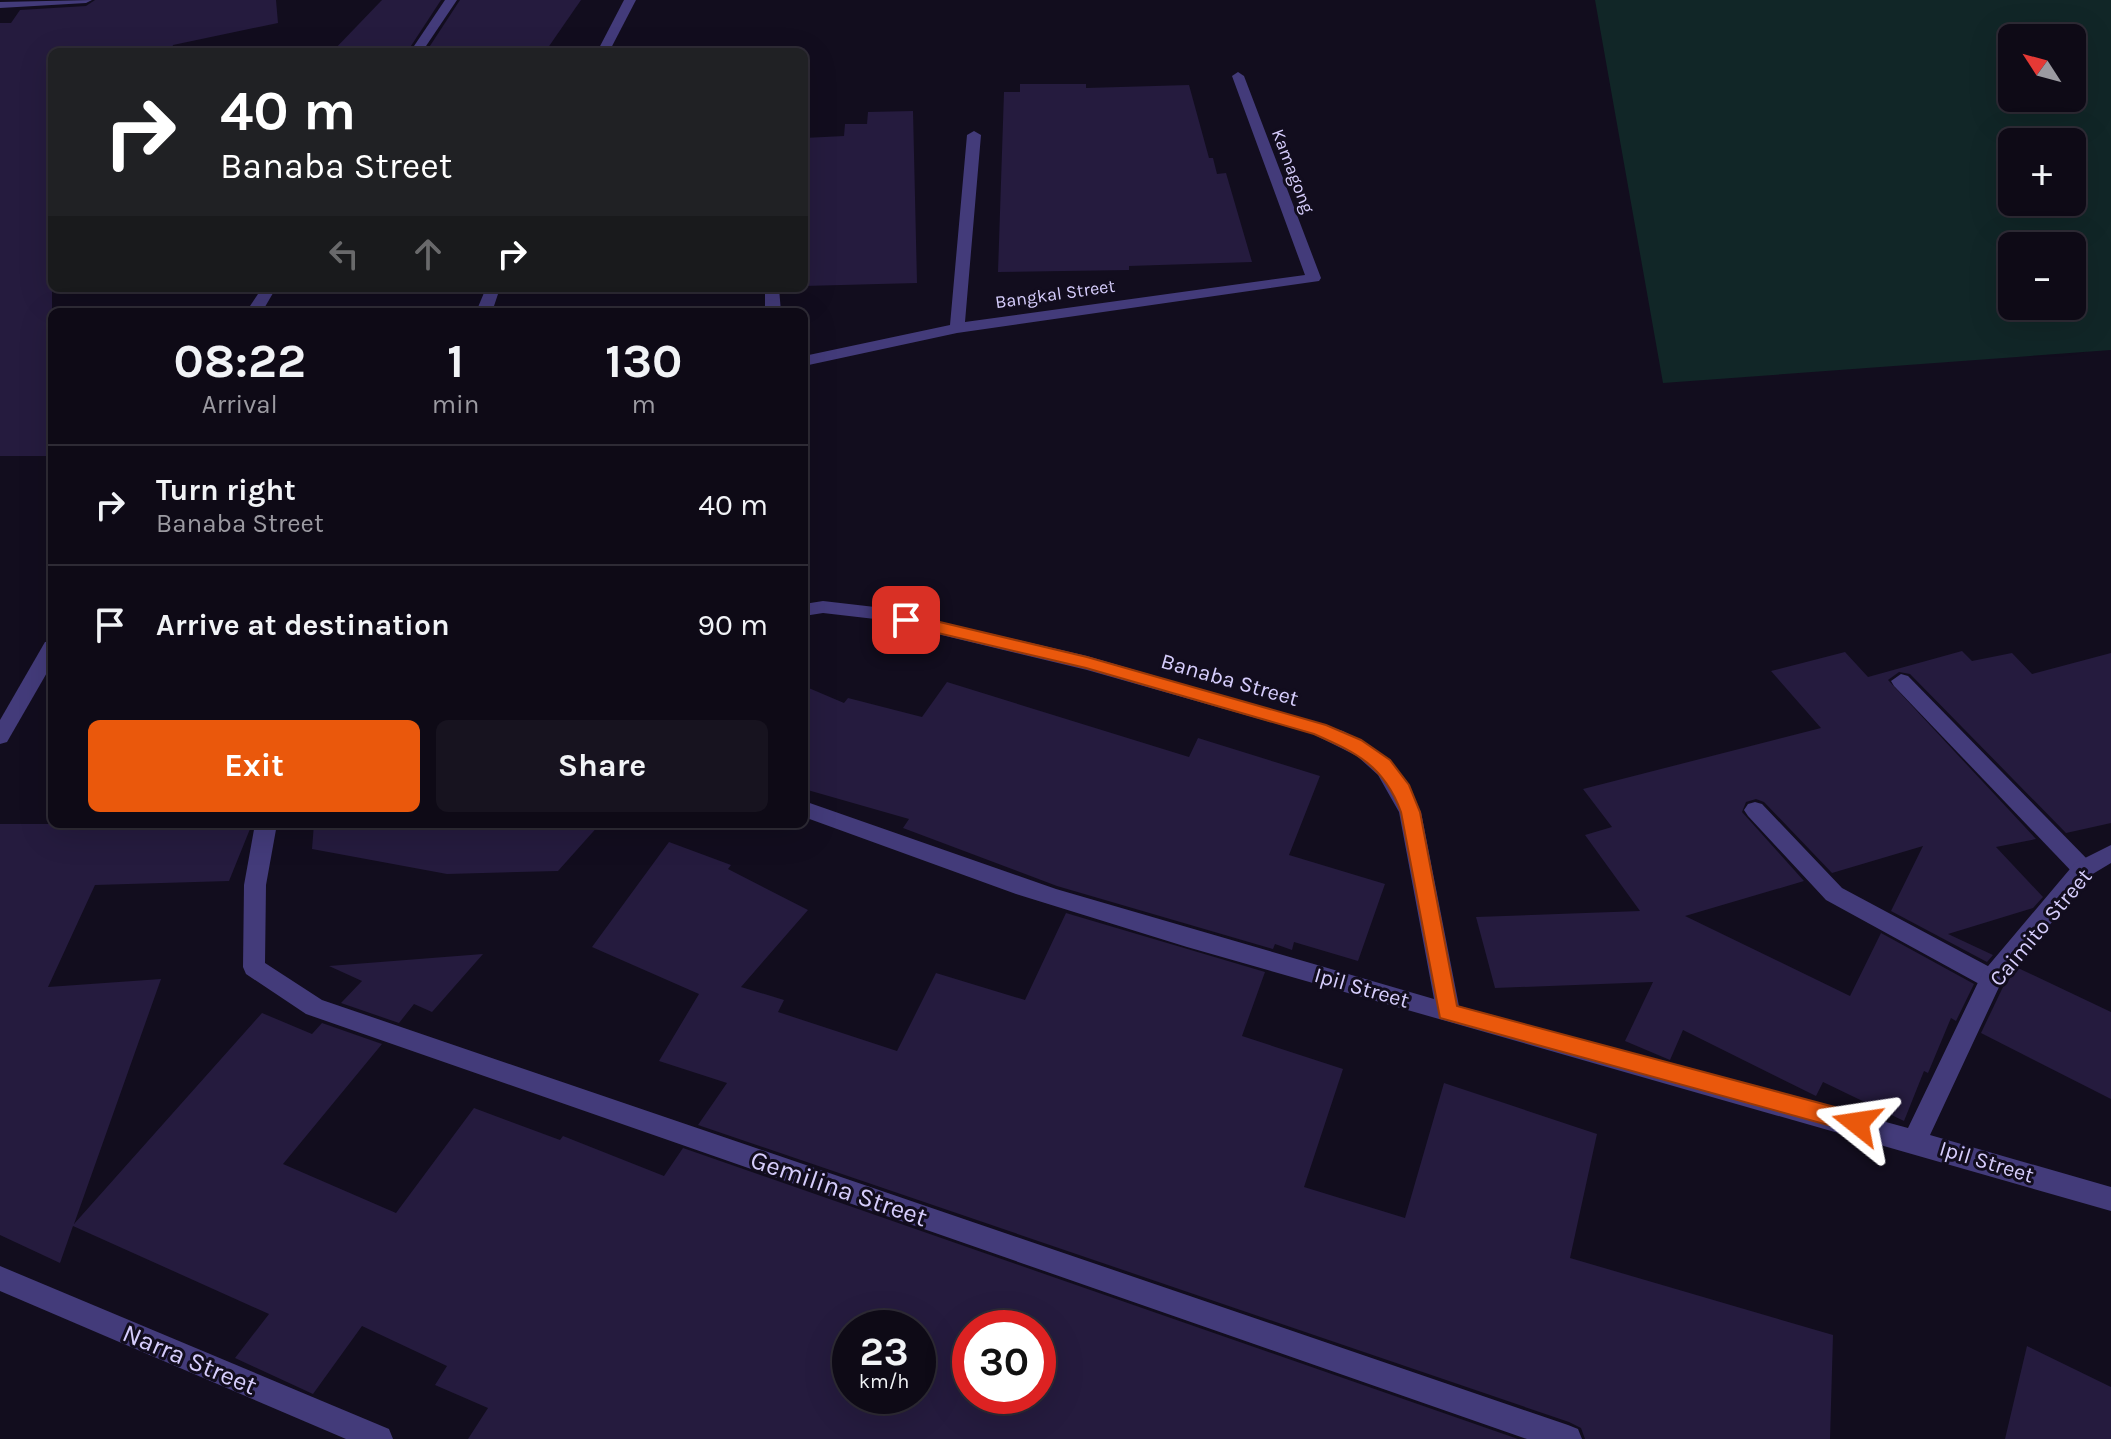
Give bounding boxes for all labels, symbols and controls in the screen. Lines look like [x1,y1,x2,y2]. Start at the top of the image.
north arrow [1998,24,2086,112]
map controls [1998,24,2086,320]
text: 40 m [220,78,356,143]
icon: right [88,80,192,184]
street label: Kamagong [1267,126,1319,216]
button: + [1998,128,2086,216]
text: Banaba Street [220,145,452,187]
icon: left [322,232,366,276]
icon: ahead [406,232,450,276]
icon: right [490,232,534,276]
button: − [1998,232,2086,320]
street label: Bangkal Street [994,275,1117,313]
text: 08:22 [174,333,306,389]
text: 1 [447,333,464,389]
text: 130 [605,333,682,389]
text: Arrival [202,389,278,420]
text: min [432,389,479,420]
text: m [632,389,656,420]
text: Turn right [156,472,296,508]
icon: right [88,483,132,527]
text: 40 m [698,487,768,523]
text: Banaba Street [156,508,324,539]
pin [872,586,940,654]
icon: arrive [884,598,928,642]
icon: arrive [88,603,132,647]
text: Arrive at destination [156,607,450,643]
text: 90 m [698,607,768,643]
street label: Banaba Street [1158,648,1302,712]
button: Exit [88,720,420,812]
button: Share [436,720,768,812]
street label: Caimito Street [1984,864,2097,992]
street label: Ipil Street [1311,962,1412,1014]
position arrow [1815,1081,1899,1165]
street label: Ipil Street [1936,1135,2037,1189]
street label: Gemilina Street [746,1144,931,1233]
speed limit sign: 30 [952,1310,1056,1414]
street label: Narra Street [118,1317,262,1402]
text: 23 [859,1328,909,1375]
text: km/h [859,1370,909,1393]

